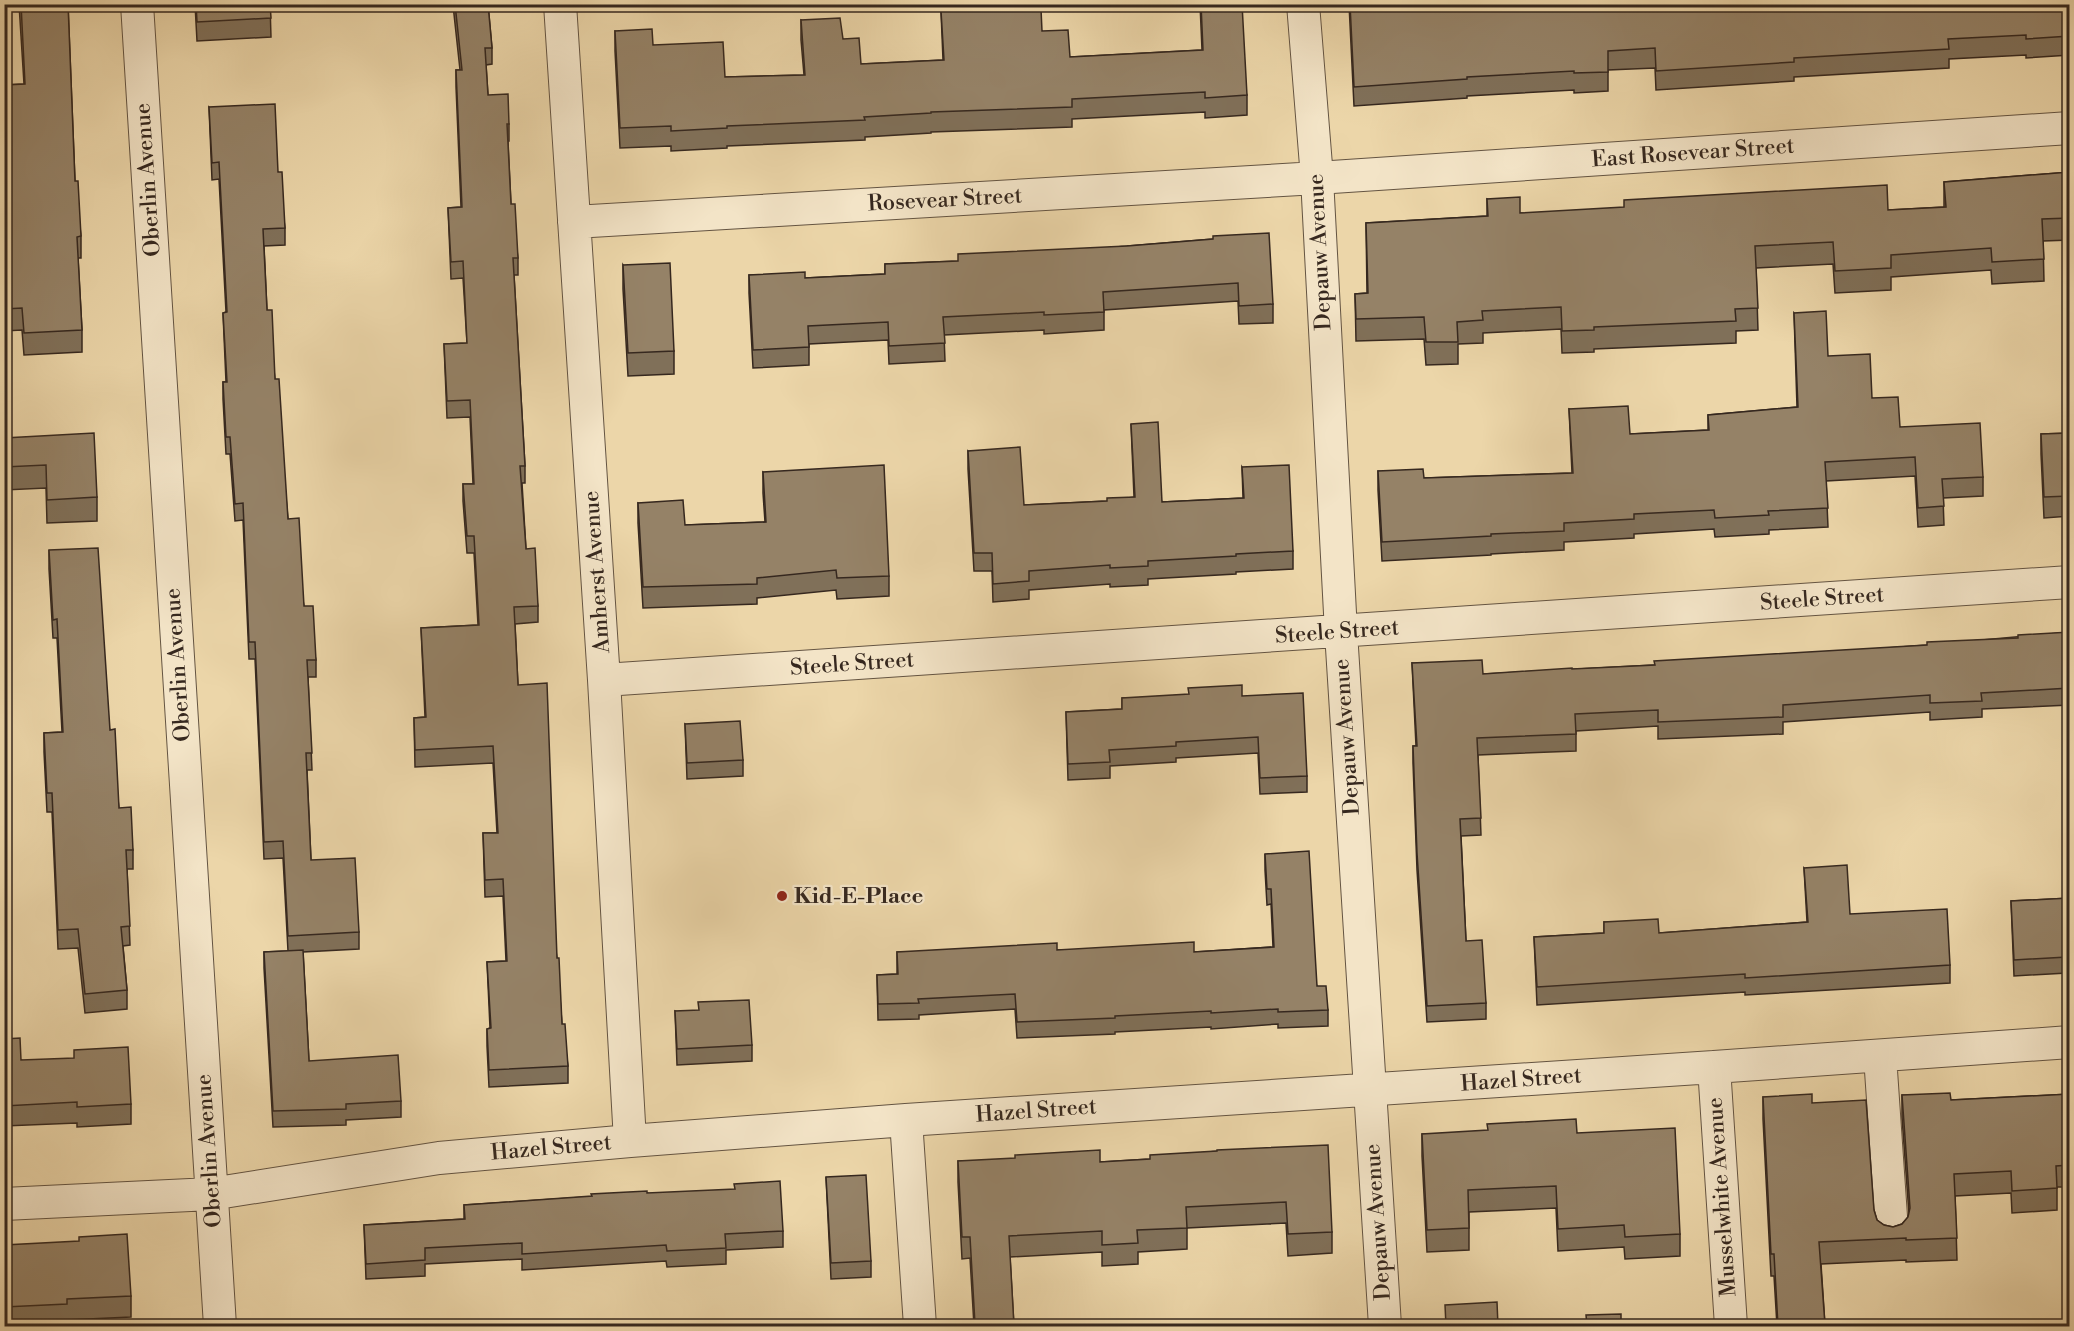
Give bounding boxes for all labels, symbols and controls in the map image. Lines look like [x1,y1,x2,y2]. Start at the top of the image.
street label: Oberlin Avenue [129,102,167,258]
street label: East Rosevear Street [1591,132,1795,174]
street label: Depauw Avenue [1302,173,1338,331]
street label: Rosevear Street [867,182,1023,218]
street label: Amherst Avenue [578,490,616,655]
street label: Steele Street [1759,581,1885,617]
street label: Oberlin Avenue [159,587,197,743]
street label: Steele Street [1274,614,1400,650]
street label: Steele Street [789,646,915,682]
street label: Depauw Avenue [1328,658,1366,816]
place label: Kid-E-Place [794,883,923,910]
marker: Kid-E-Place [775,889,789,903]
street label: Hazel Street [1460,1062,1583,1098]
street label: Oberlin Avenue [190,1073,228,1229]
street label: Hazel Street [975,1093,1098,1129]
street label: Musselwhite Avenue [1702,1096,1742,1298]
street label: Hazel Street [489,1129,613,1167]
street label: Depauw Avenue [1359,1143,1397,1301]

